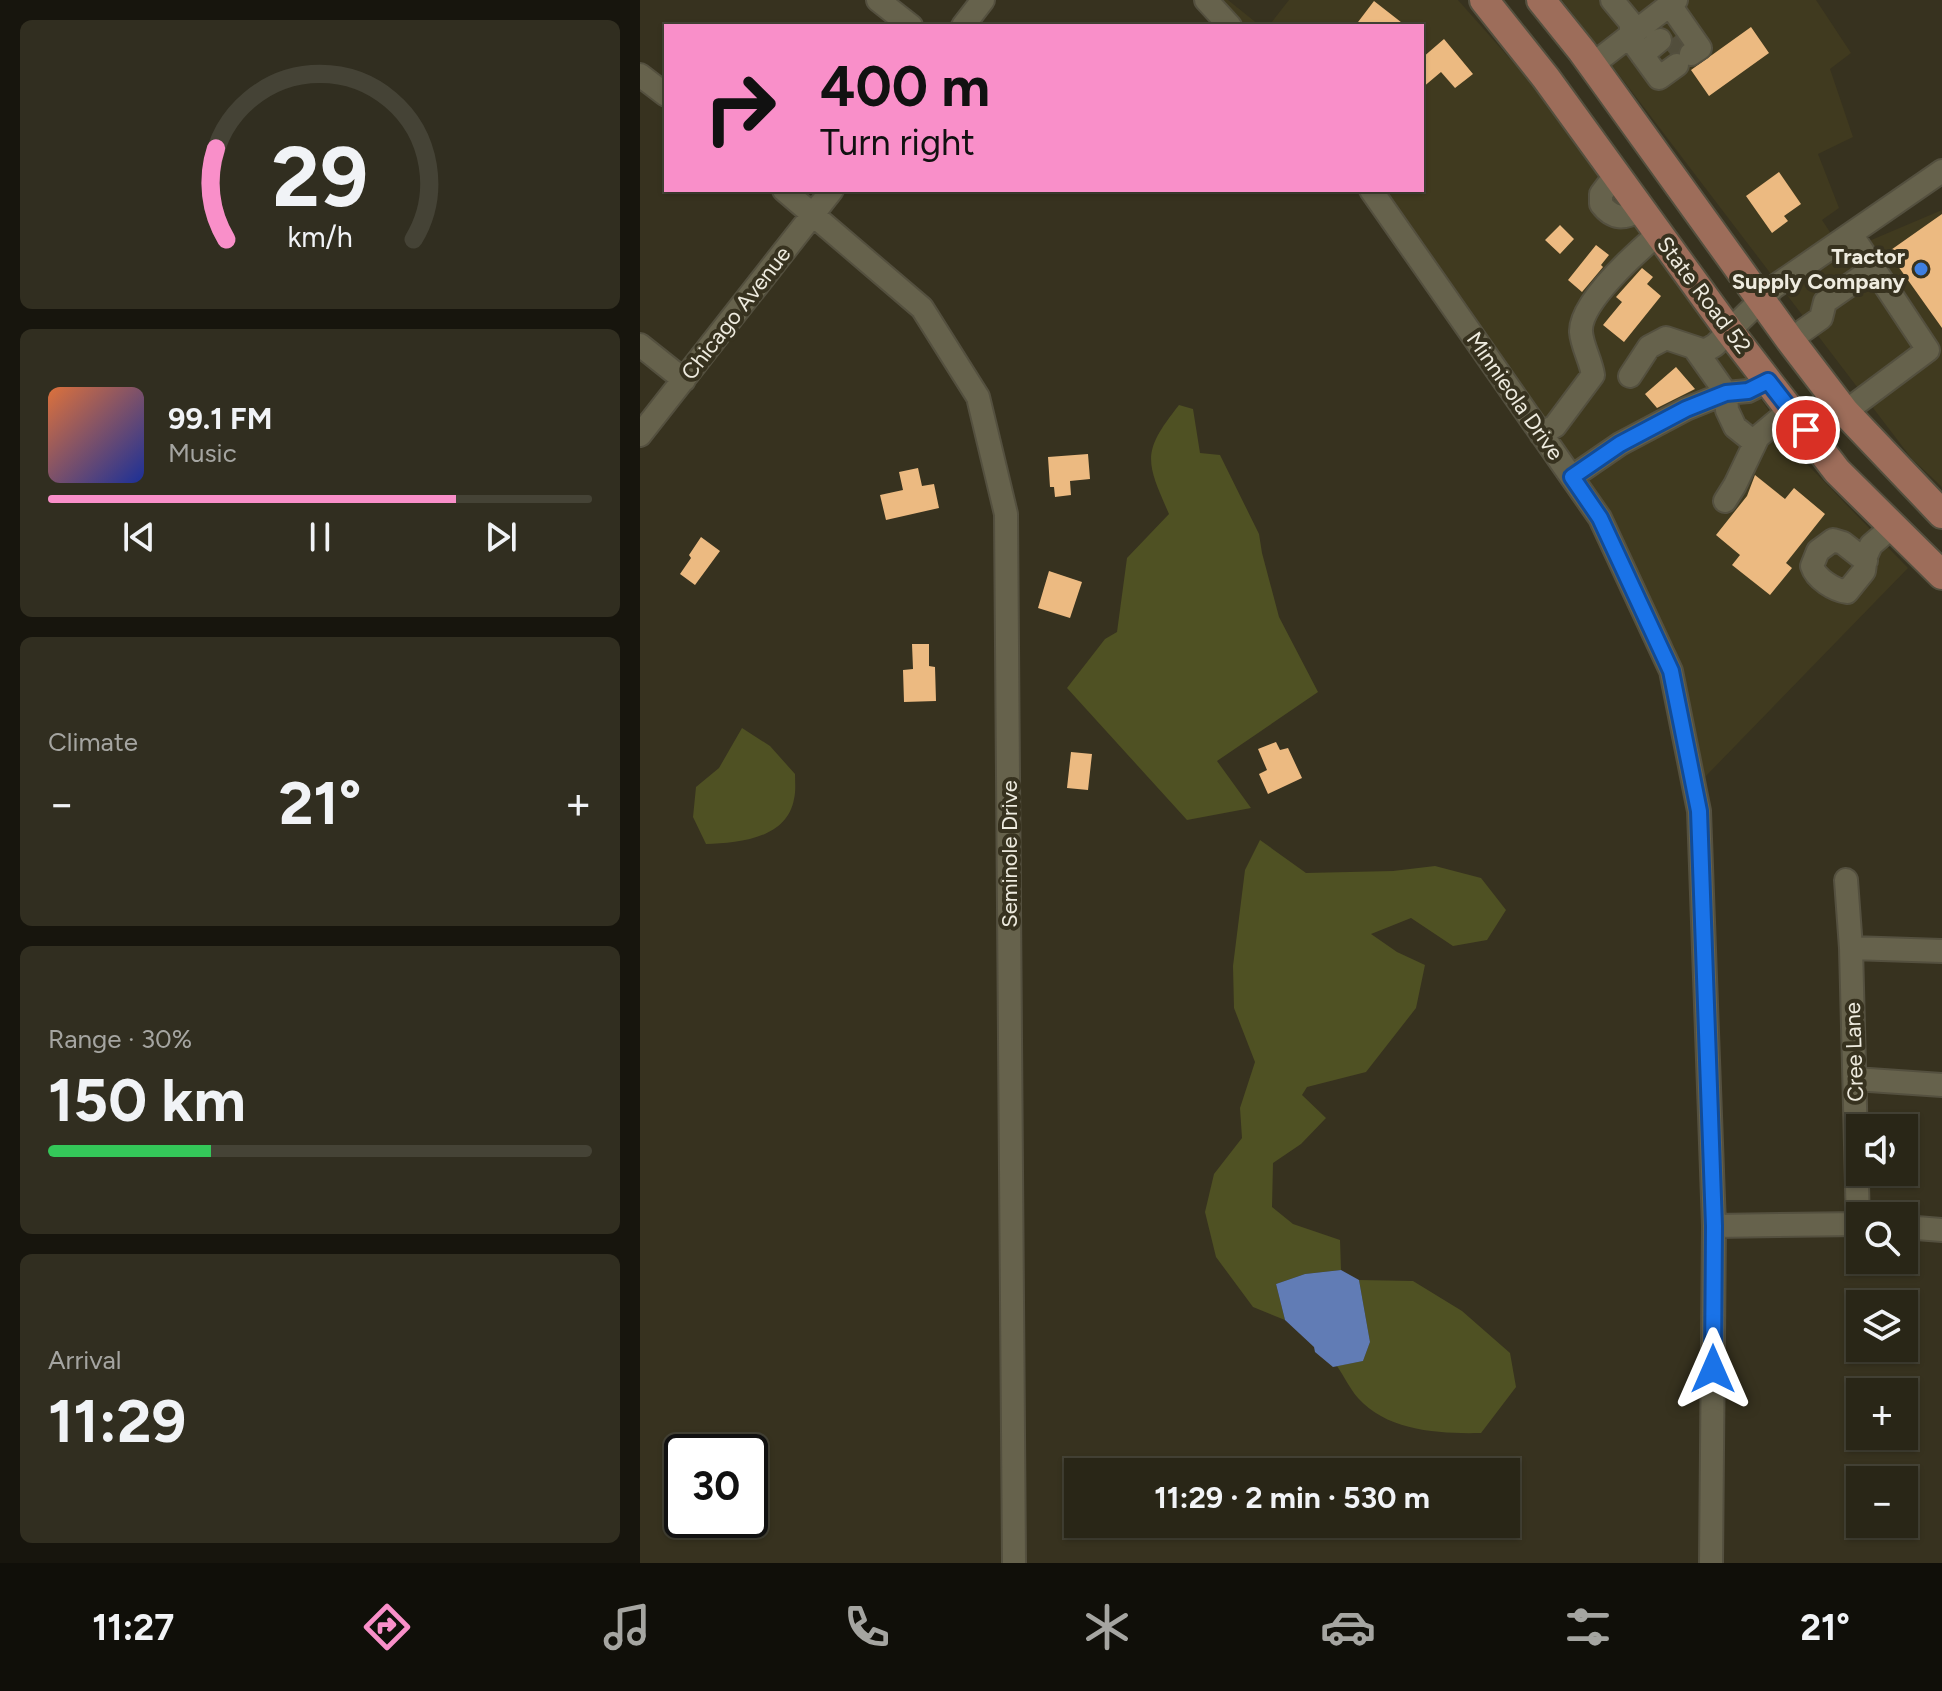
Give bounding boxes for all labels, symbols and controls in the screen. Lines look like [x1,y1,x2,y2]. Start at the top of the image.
text: 400 m [820,53,990,120]
icon: right [688,56,792,160]
text: Turn right [820,121,975,164]
text: 29 [272,127,368,227]
text: km/h [287,220,353,254]
street label: State Road 52 [1651,231,1757,359]
street label: Chicago Avenue [676,241,796,385]
place label: Tractor Supply Company [1732,243,1906,295]
marker: Tractor Supply Company [1912,260,1930,278]
street label: Minnieola Drive [1461,327,1569,465]
pin [1772,396,1840,464]
text: 99.1 FM [168,400,272,437]
icon: arrive [1784,408,1828,452]
text: Music [168,437,237,469]
icon: previous [117,515,161,559]
icon: pause [298,515,342,559]
icon: next [479,515,523,559]
text: Climate [48,726,138,758]
text: 21° [279,767,361,839]
text: − [48,777,75,830]
text: + [565,777,592,830]
street label: Seminole Drive [996,780,1023,928]
street label: Cree Lane [1839,1002,1869,1102]
text: Range · 30% [48,1023,192,1055]
text: 150 km [48,1064,246,1136]
map controls [1846,1114,1918,1538]
button: sound [1846,1114,1918,1186]
button: search [1846,1202,1918,1274]
button: layers [1846,1290,1918,1362]
position arrow [1671,1327,1755,1411]
text: Arrival [48,1344,121,1376]
button: + [1846,1378,1918,1450]
text: 11:29 [48,1385,186,1457]
speed limit sign: 30 [664,1434,768,1538]
button: − [1846,1466,1918,1538]
text: 11:29 · 2 min · 530 m [1154,1479,1430,1516]
icon: directions [359,1599,415,1655]
icon: music [599,1599,655,1655]
icon: phone [839,1599,895,1655]
icon: climate [1079,1599,1135,1655]
icon: car [1320,1599,1376,1655]
icon: filters [1560,1599,1616,1655]
text: 11:27 [92,1606,174,1649]
text: 21° [1800,1606,1850,1649]

